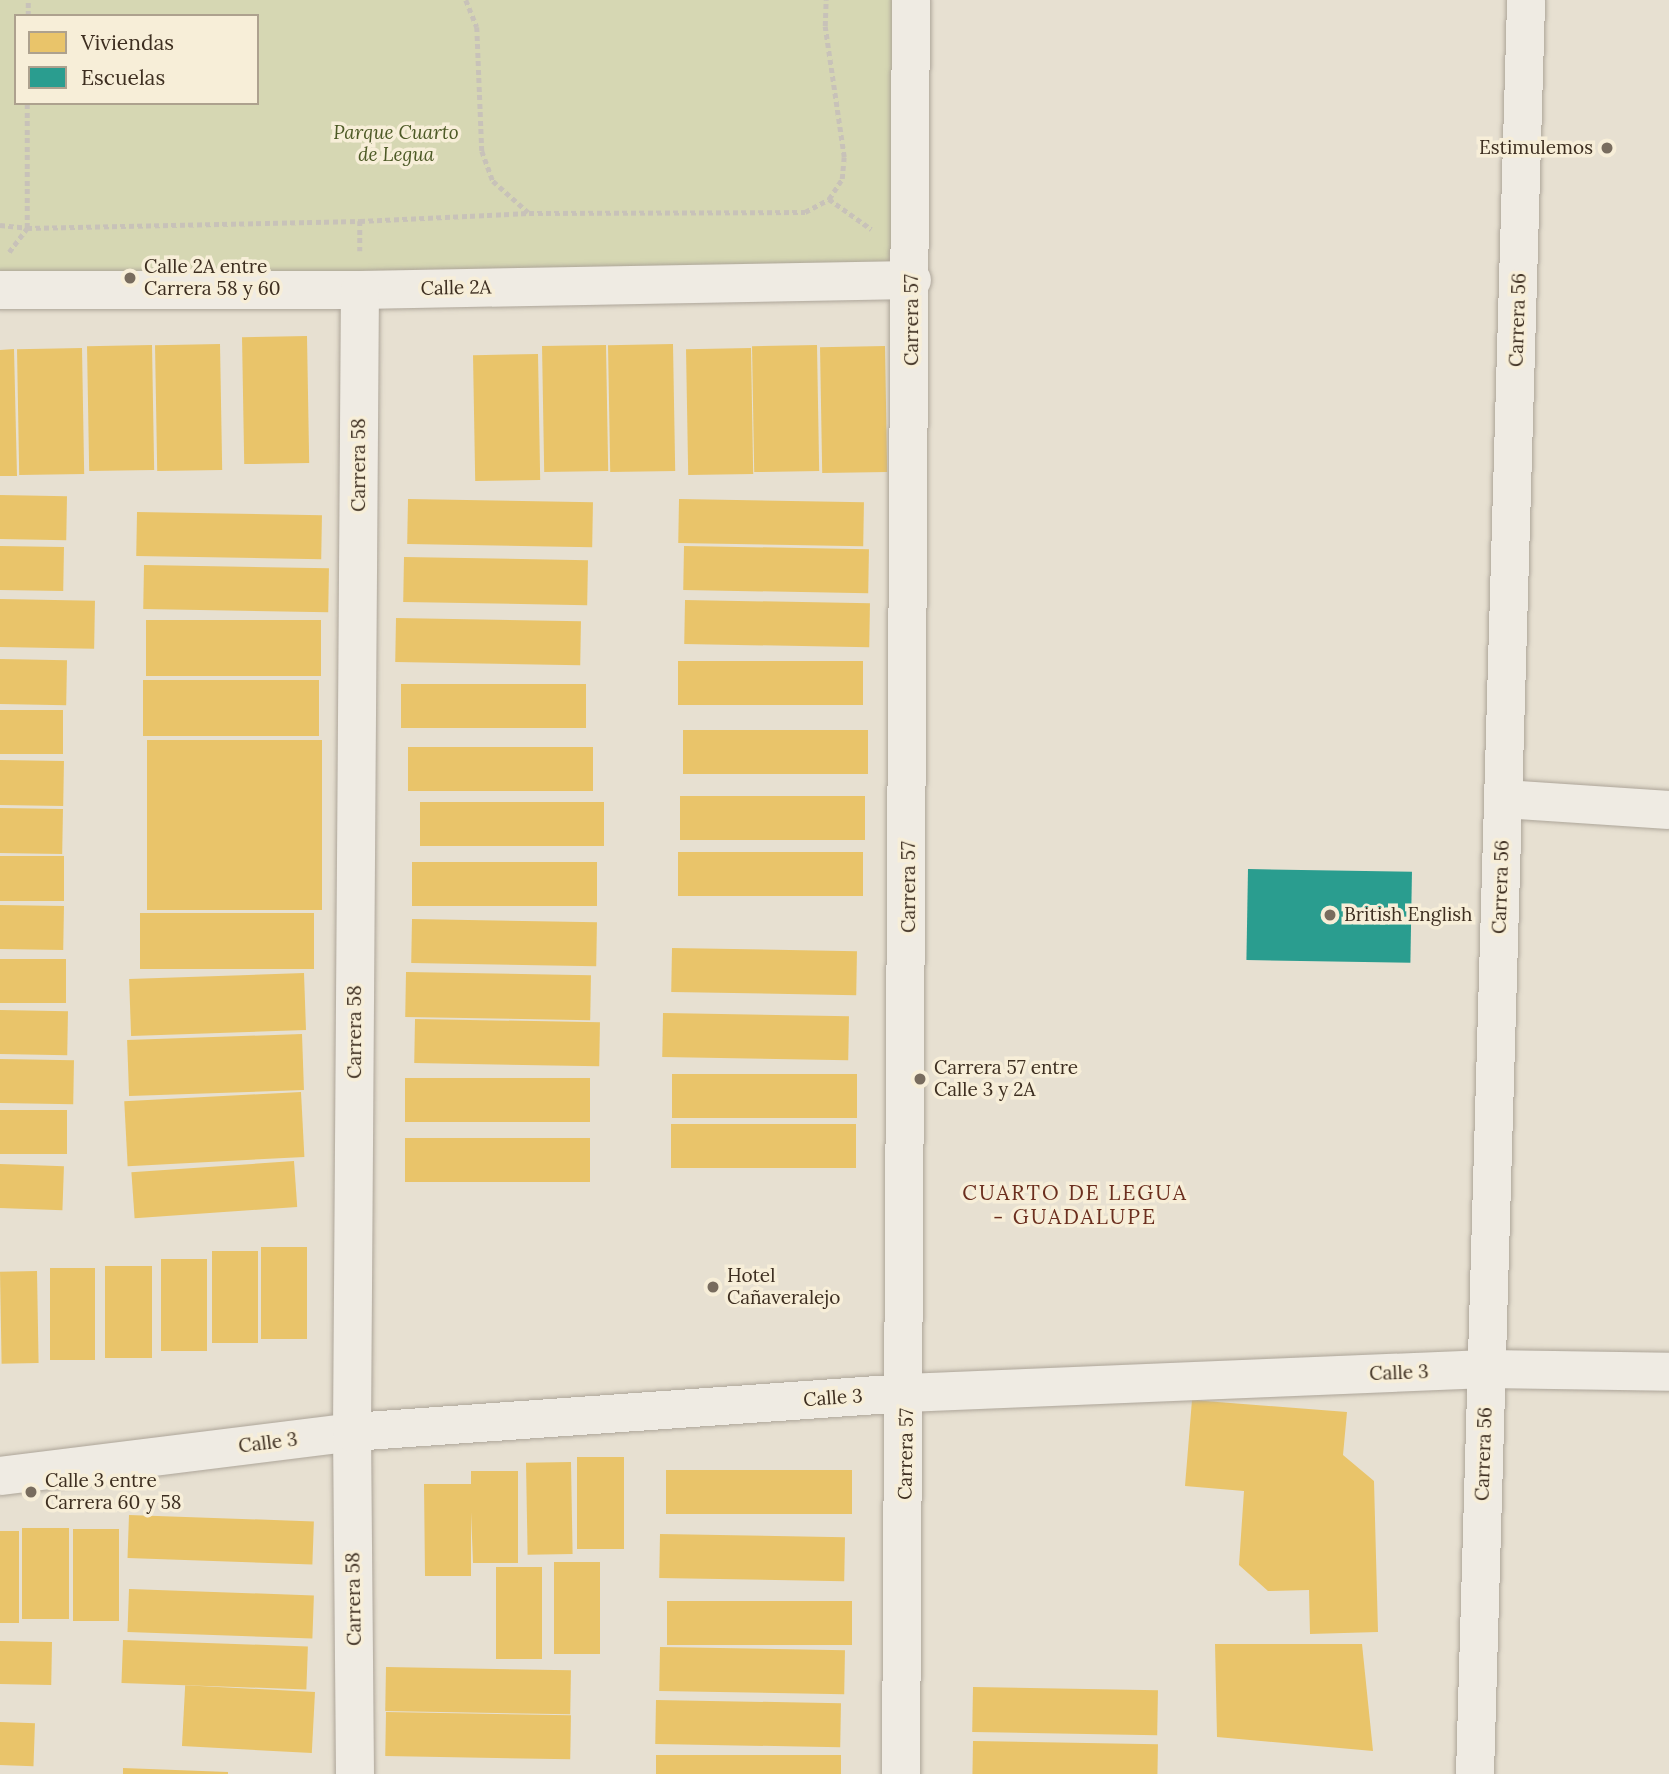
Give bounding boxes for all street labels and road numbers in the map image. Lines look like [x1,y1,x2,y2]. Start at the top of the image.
street label: Carrera 56 [1505,273,1531,367]
street label: Carrera 57 [901,274,923,366]
street label: Calle 2A [420,276,492,300]
street label: Carrera 58 [348,418,370,512]
street label: Carrera 56 [1488,840,1514,934]
street label: Carrera 57 [898,841,920,933]
street label: Carrera 58 [344,985,366,1079]
street label: Calle 3 [1369,1361,1429,1385]
street label: Calle 3 [803,1385,863,1411]
street label: Carrera 56 [1471,1407,1497,1501]
street label: Carrera 57 [894,1408,918,1500]
street label: Calle 3 [237,1428,299,1458]
street label: Carrera 58 [342,1552,366,1646]

